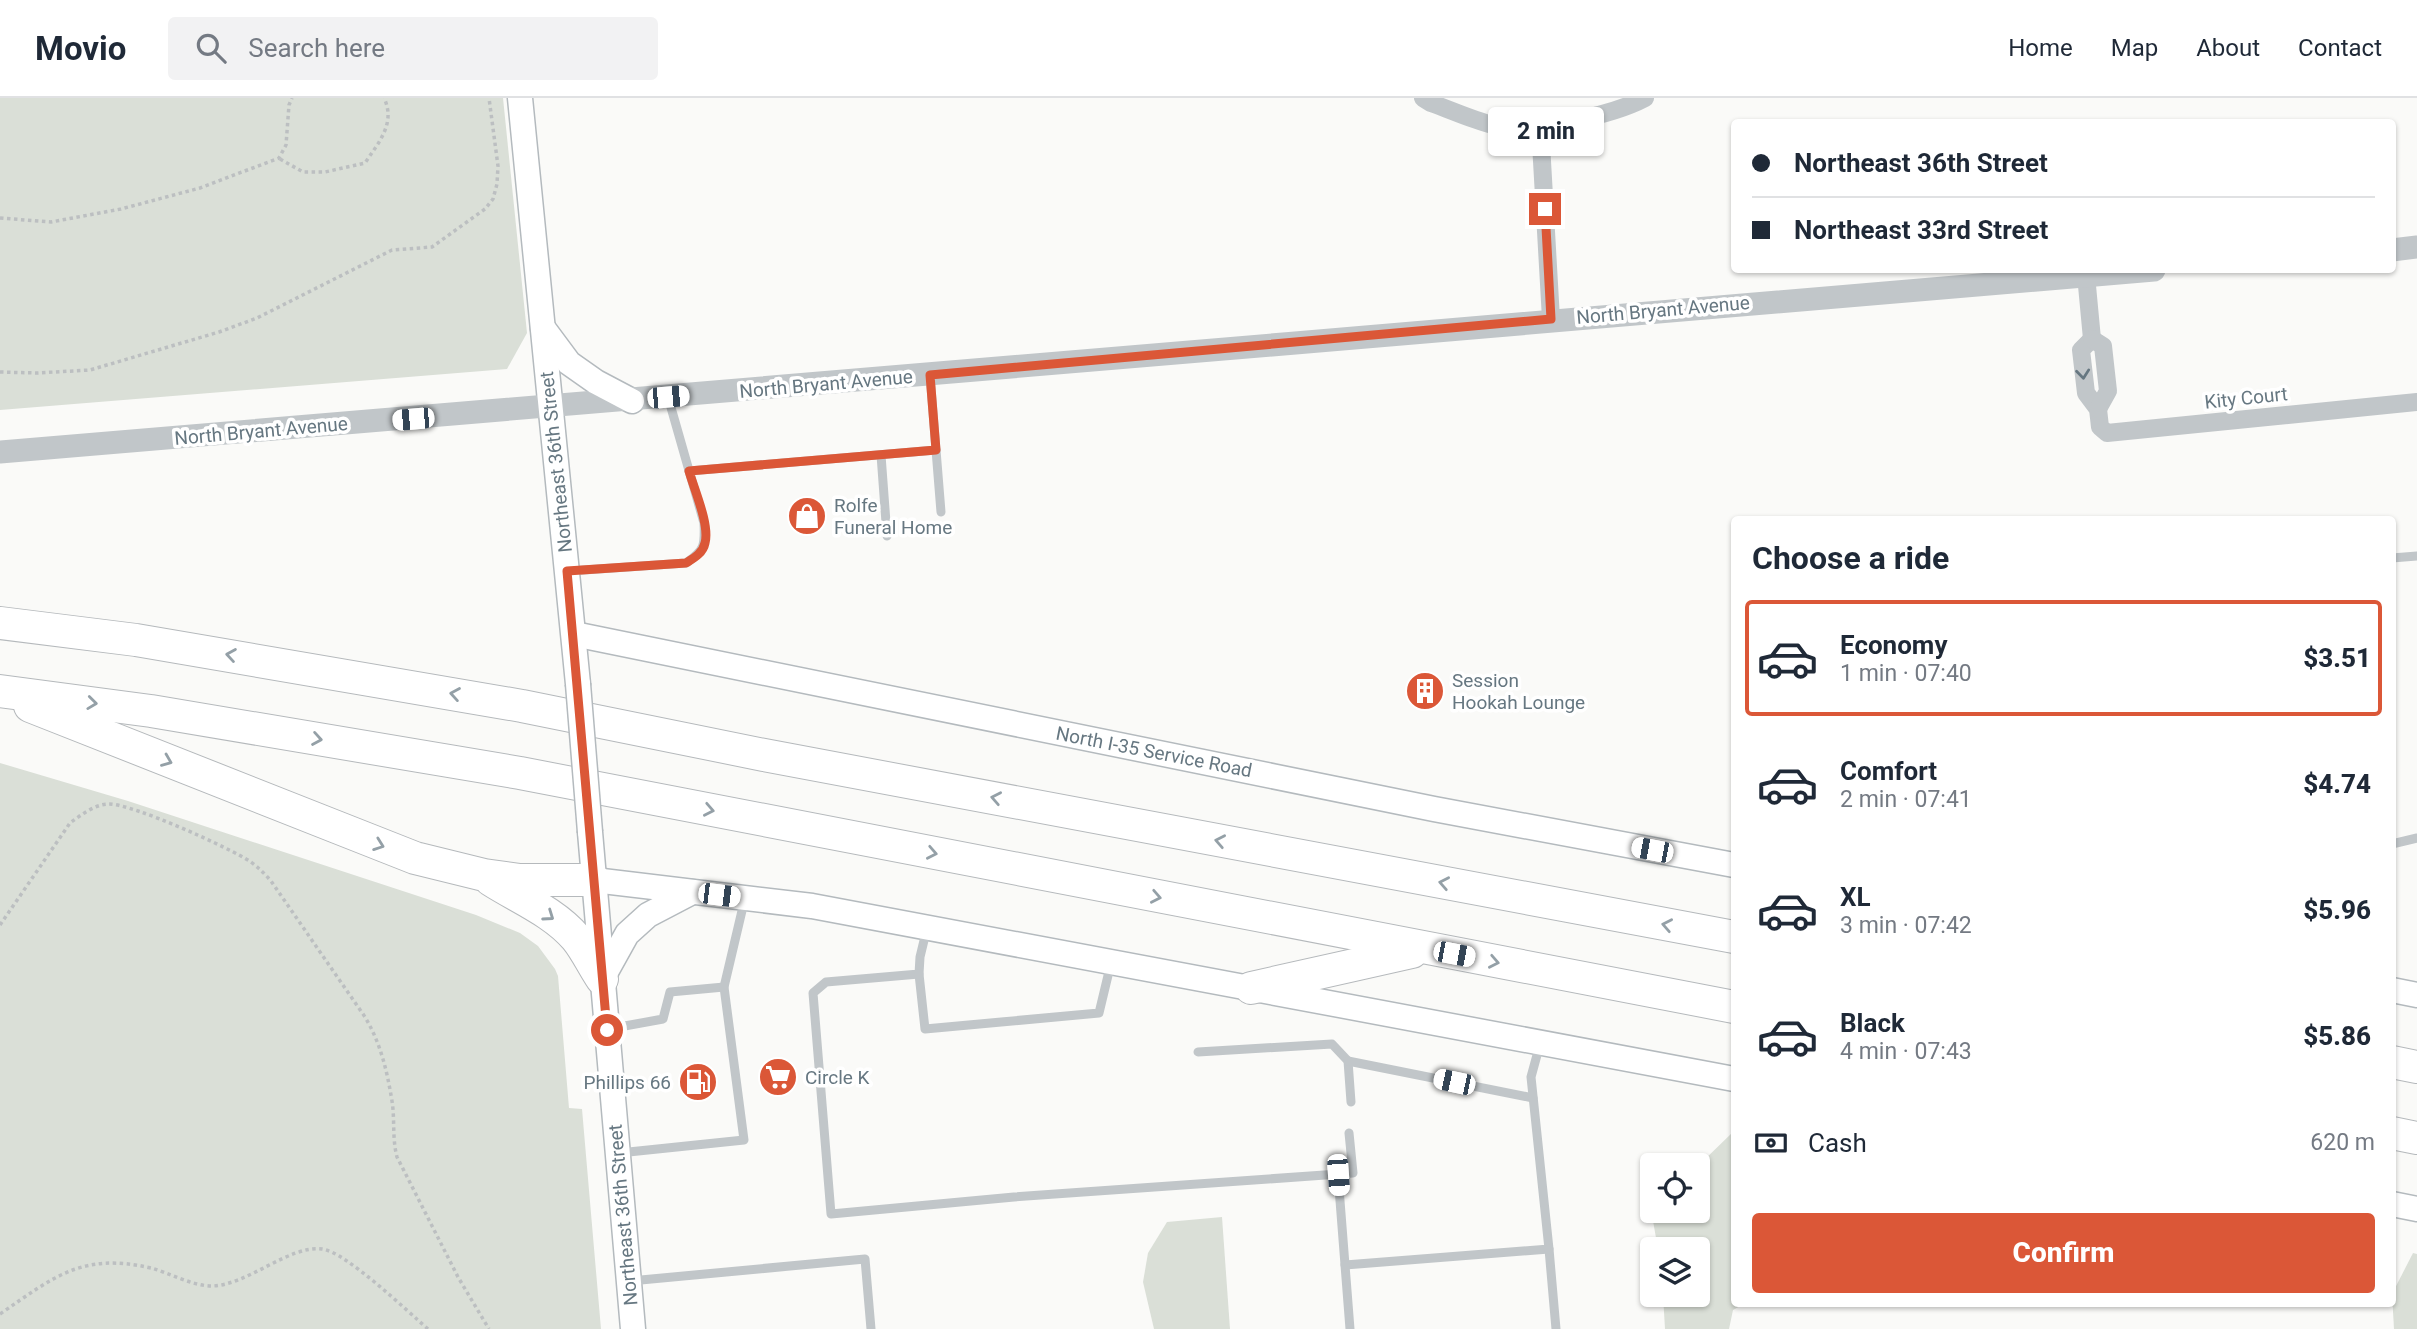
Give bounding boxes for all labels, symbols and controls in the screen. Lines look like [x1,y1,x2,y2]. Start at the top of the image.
search box [168,17,658,80]
text: Movio [35,29,126,68]
icon: search [192,29,230,67]
text: Search here [248,33,385,63]
text: Home [2008,34,2073,62]
text: Map [2111,34,2158,62]
text: About [2196,34,2260,62]
text: Contact [2298,34,2382,62]
callout: 2 min [1487,108,1603,156]
text: 2 min [1517,118,1575,145]
text: Northeast 36th Street [1794,148,2048,178]
route end [1529,193,1561,225]
text: Northeast 33rd Street [1794,215,2048,245]
street label: North Bryant Avenue [1575,291,1751,329]
street label: North Bryant Avenue [738,365,914,403]
one-way arrow [2076,368,2091,379]
street label: Northeast 36th Street [535,370,577,554]
street label: Kity Court [2203,382,2289,414]
car [647,385,690,409]
car [392,407,435,431]
street label: North Bryant Avenue [173,412,349,450]
place label: Rolfe Funeral Home [834,494,952,539]
shop icon: Rolfe Funeral Home [786,495,828,537]
text: Choose a ride [1752,539,1949,577]
icon: car [1756,627,1819,690]
text: Economy [1840,630,1947,660]
text: $3.51 [2303,643,2371,673]
one-way arrow [225,648,237,663]
text: 1 min · 07:40 [1840,660,1972,687]
place label: Session Hookah Lounge [1452,669,1585,714]
building icon: Session Hookah Lounge [1404,670,1446,712]
one-way arrow [449,688,461,703]
one-way arrow [86,696,98,711]
street label: North I-35 Service Road [1054,722,1254,782]
one-way arrow [311,731,323,746]
one-way arrow [161,753,173,767]
icon: car [1756,753,1819,816]
text: Comfort [1840,756,1937,786]
text: $4.74 [2303,769,2371,799]
text: 2 min · 07:41 [1840,786,1972,813]
one-way arrow [991,792,1003,807]
one-way arrow [703,802,715,817]
one-way arrow [1214,834,1226,849]
one-way arrow [372,836,384,850]
car [1630,836,1675,864]
one-way arrow [926,845,938,860]
one-way arrow [1438,876,1450,891]
icon: car [1756,879,1819,942]
car [697,882,742,908]
text: XL [1840,882,1871,912]
one-way arrow [1150,888,1162,903]
text: $5.96 [2303,895,2371,925]
one-way arrow [541,908,554,920]
text: 3 min · 07:42 [1840,912,1972,939]
one-way arrow [1661,918,1673,933]
car [1432,940,1477,968]
one-way arrow [1488,954,1500,969]
icon: car [1756,1005,1819,1068]
text: Black [1840,1008,1905,1038]
route start [591,1014,623,1046]
text: $5.86 [2303,1021,2371,1051]
text: 4 min · 07:43 [1840,1038,1972,1065]
supermarket icon: Circle K [757,1056,799,1098]
fuel station icon: Phillips 66 [677,1061,719,1103]
place label: Circle K [805,1066,870,1089]
car [1432,1067,1477,1097]
place label: Phillips 66 [584,1071,671,1094]
street label: Northeast 36th Street [604,1123,642,1307]
icon: cash [1752,1124,1790,1162]
text: Cash [1808,1128,1867,1158]
text: 620 m [2310,1129,2375,1156]
car [1327,1153,1350,1197]
map controls [1640,1153,1710,1307]
button: locate [1640,1153,1710,1223]
button: Confirm [1752,1213,2375,1293]
button: layers [1640,1237,1710,1307]

